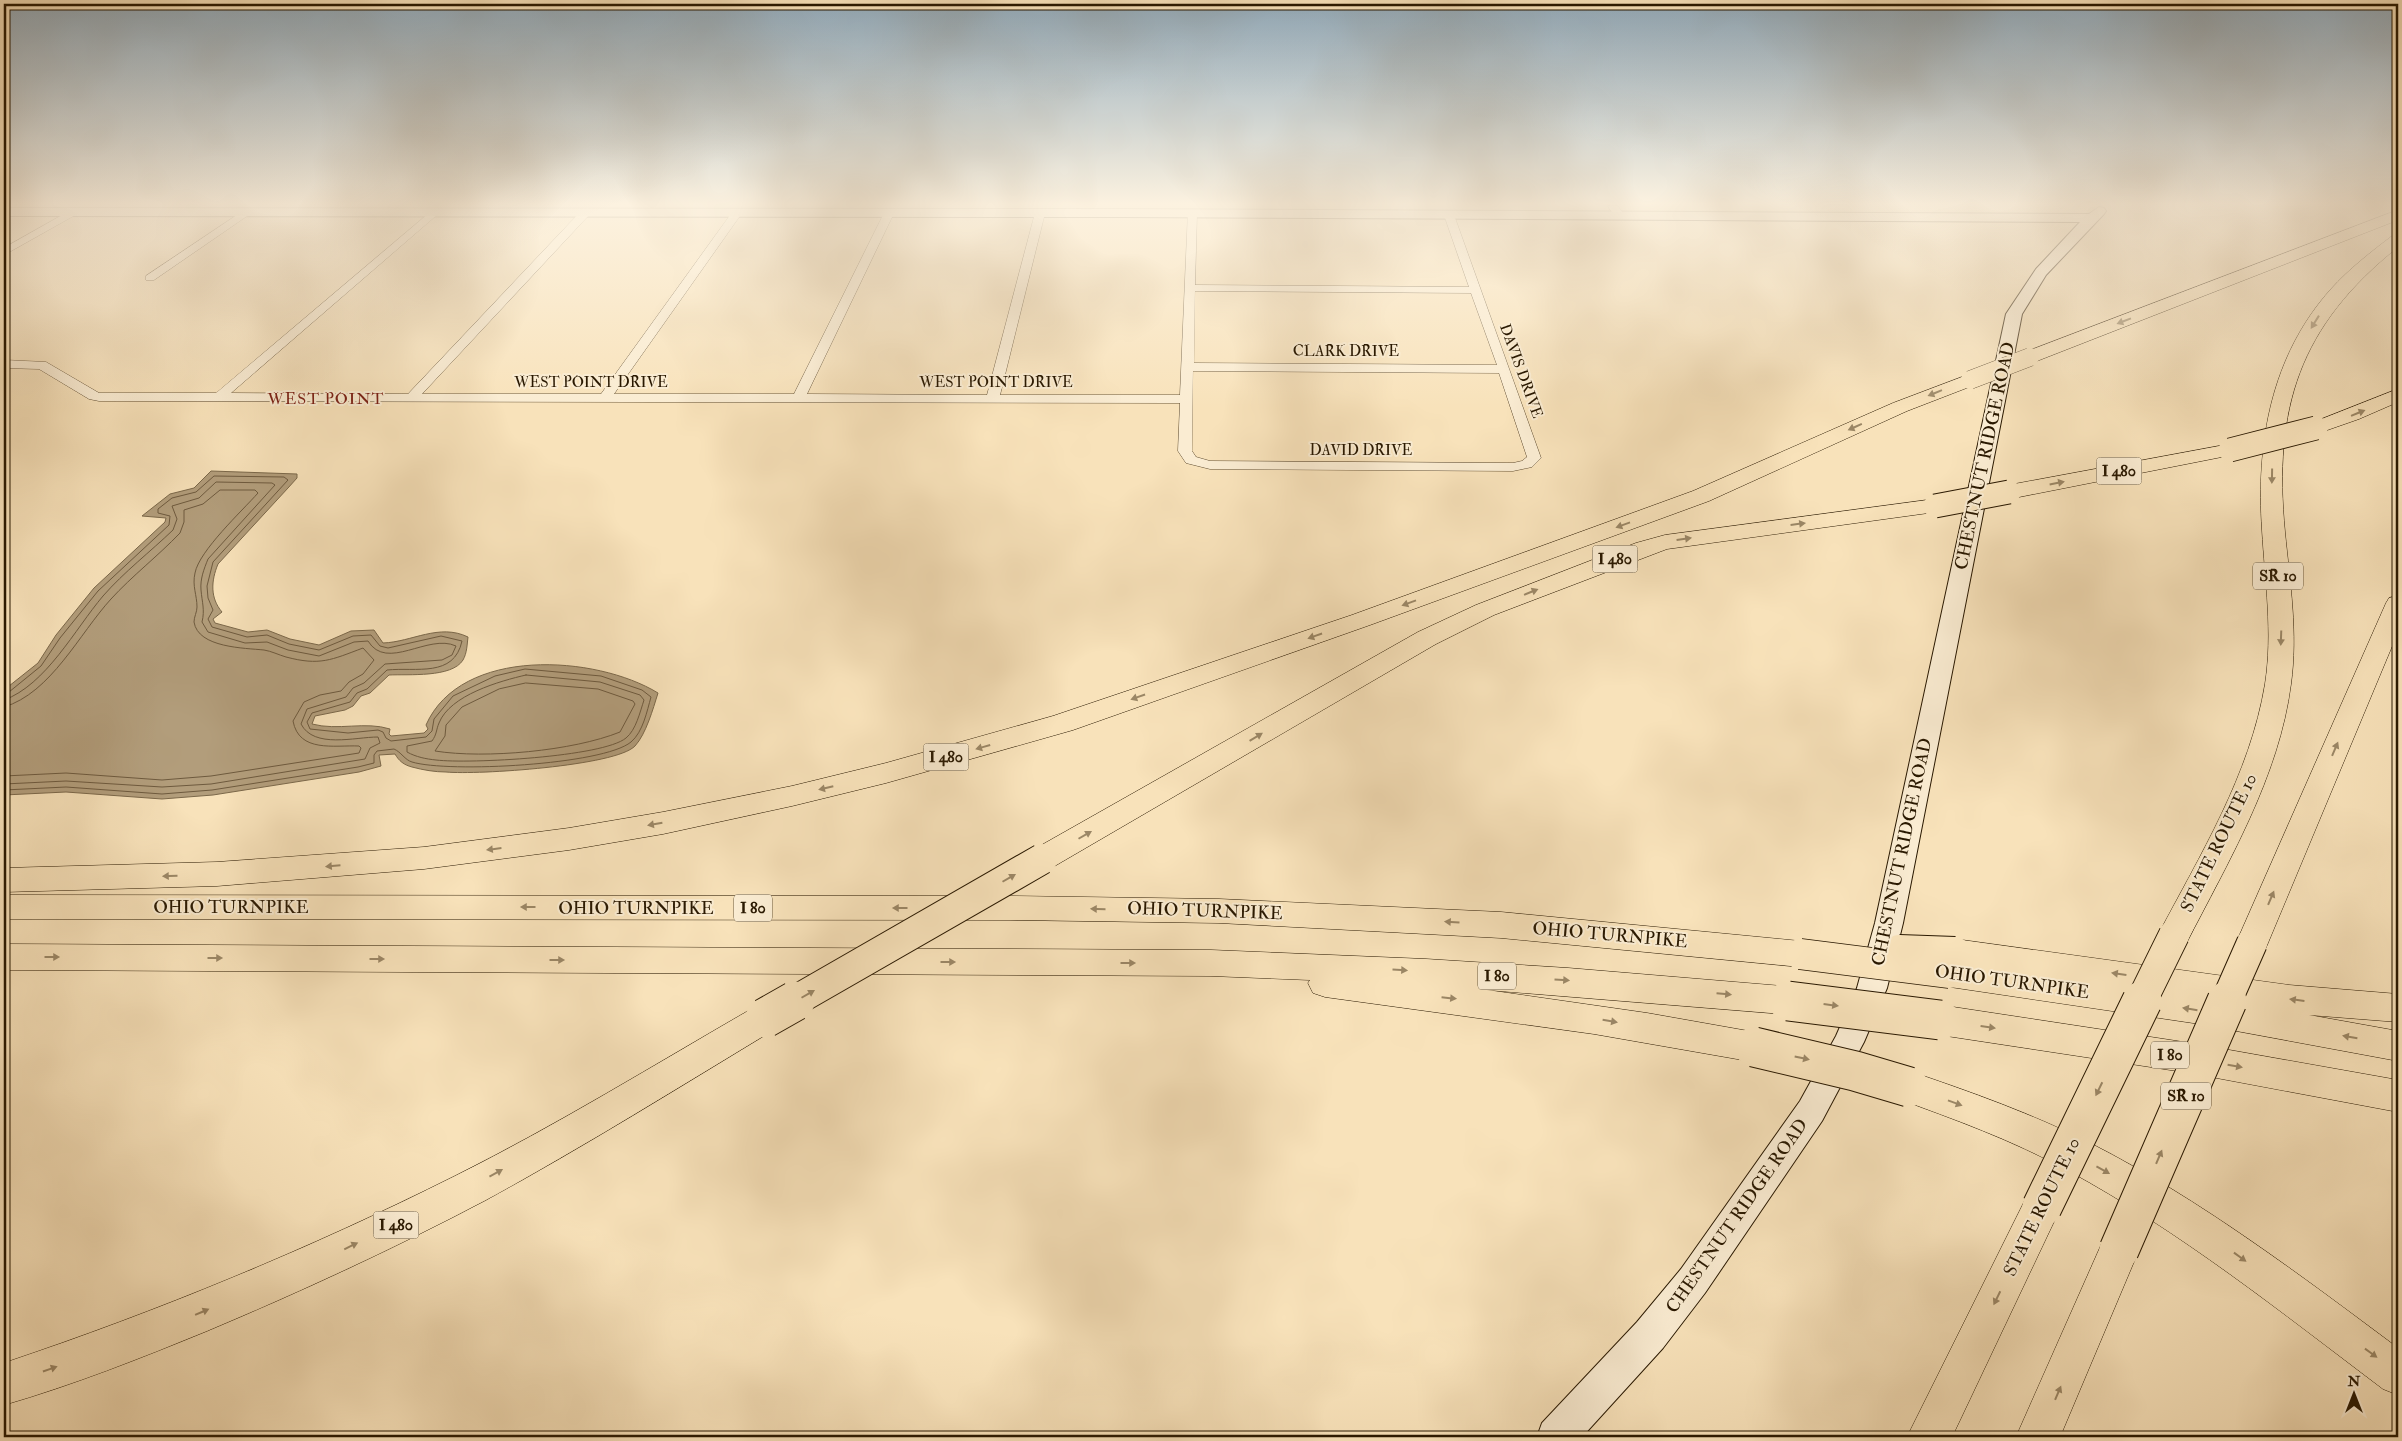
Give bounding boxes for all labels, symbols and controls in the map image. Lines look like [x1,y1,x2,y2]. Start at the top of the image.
one-way arrow [2310,315,2319,328]
one-way arrow [2117,317,2131,325]
street label: DAVIS DRIVE [1495,321,1547,421]
street label: CHESTNUT RIDGE ROAD [1950,340,2020,572]
street label: CLARK DRIVE [1293,342,1399,361]
street label: WEST POINT DRIVE [513,373,668,392]
street label: WEST POINT DRIVE [918,373,1073,392]
district label: WEST POINT [267,389,384,409]
one-way arrow [1928,390,1942,398]
one-way arrow [2351,409,2366,417]
one-way arrow [1848,424,1862,432]
street label: DAVID DRIVE [1310,441,1413,460]
road number: I 480 [2096,458,2142,484]
one-way arrow [2267,468,2275,484]
one-way arrow [2049,479,2064,487]
one-way arrow [1791,519,1807,527]
one-way arrow [1615,522,1630,529]
one-way arrow [1676,535,1692,543]
road number: I 480 [1592,546,1638,572]
road number: SR 10 [2253,562,2303,590]
one-way arrow [1523,588,1538,596]
one-way arrow [1401,600,1416,607]
one-way arrow [2277,630,2285,646]
one-way arrow [1307,633,1322,640]
one-way arrow [1130,694,1145,702]
one-way arrow [1250,733,1263,742]
street label: CHESTNUT RIDGE ROAD [1867,736,1937,968]
one-way arrow [2332,742,2340,756]
road number: I 480 [924,744,968,770]
one-way arrow [976,744,991,752]
street label: STATE ROUTE 10 [2175,770,2263,916]
one-way arrow [818,784,834,792]
one-way arrow [646,821,662,829]
one-way arrow [1078,830,1091,839]
one-way arrow [486,845,502,853]
one-way arrow [324,863,340,871]
one-way arrow [162,873,178,881]
one-way arrow [1002,874,1017,882]
one-way arrow [2268,891,2276,905]
road number: I 80 [734,894,772,921]
street label: OHIO TURNPIKE [153,896,309,919]
street label: OHIO TURNPIKE [558,897,714,920]
street label: OHIO TURNPIKE [1127,897,1283,925]
one-way arrow [520,903,536,911]
one-way arrow [892,904,908,912]
one-way arrow [1090,905,1106,913]
street label: OHIO TURNPIKE [1531,917,1689,953]
one-way arrow [1444,918,1460,926]
one-way arrow [45,954,61,962]
one-way arrow [207,954,223,962]
one-way arrow [370,955,386,963]
one-way arrow [550,956,566,964]
one-way arrow [940,958,956,966]
one-way arrow [1120,959,1136,967]
street label: OHIO TURNPIKE [1933,960,2091,1004]
road number: I 80 [1478,962,1516,989]
one-way arrow [1392,967,1408,975]
one-way arrow [2111,970,2127,978]
one-way arrow [1554,976,1570,984]
one-way arrow [801,989,814,998]
one-way arrow [1716,990,1732,998]
one-way arrow [1442,994,1458,1002]
one-way arrow [2289,996,2305,1004]
one-way arrow [1823,1001,1839,1009]
one-way arrow [2182,1005,2198,1013]
one-way arrow [1603,1017,1619,1025]
one-way arrow [1981,1023,1997,1031]
one-way arrow [2343,1033,2358,1041]
road number: I 80 [2151,1042,2189,1068]
one-way arrow [1794,1054,1810,1062]
one-way arrow [2228,1062,2244,1070]
one-way arrow [2095,1082,2103,1096]
road number: SR 10 [2161,1082,2211,1110]
one-way arrow [1948,1099,1963,1107]
street label: CHESTNUT RIDGE ROAD [1661,1114,1813,1318]
street label: STATE ROUTE 10 [1998,1134,2086,1280]
one-way arrow [2156,1150,2164,1164]
one-way arrow [2096,1165,2110,1174]
one-way arrow [489,1169,503,1178]
road number: I 480 [374,1212,418,1238]
one-way arrow [344,1242,358,1250]
one-way arrow [2233,1252,2246,1262]
one-way arrow [1993,1291,2001,1306]
one-way arrow [195,1308,210,1316]
one-way arrow [2364,1348,2377,1359]
one-way arrow [43,1365,58,1373]
north arrow [2330,1368,2380,1418]
text: N [2347,1373,2361,1390]
one-way arrow [2054,1385,2062,1400]

